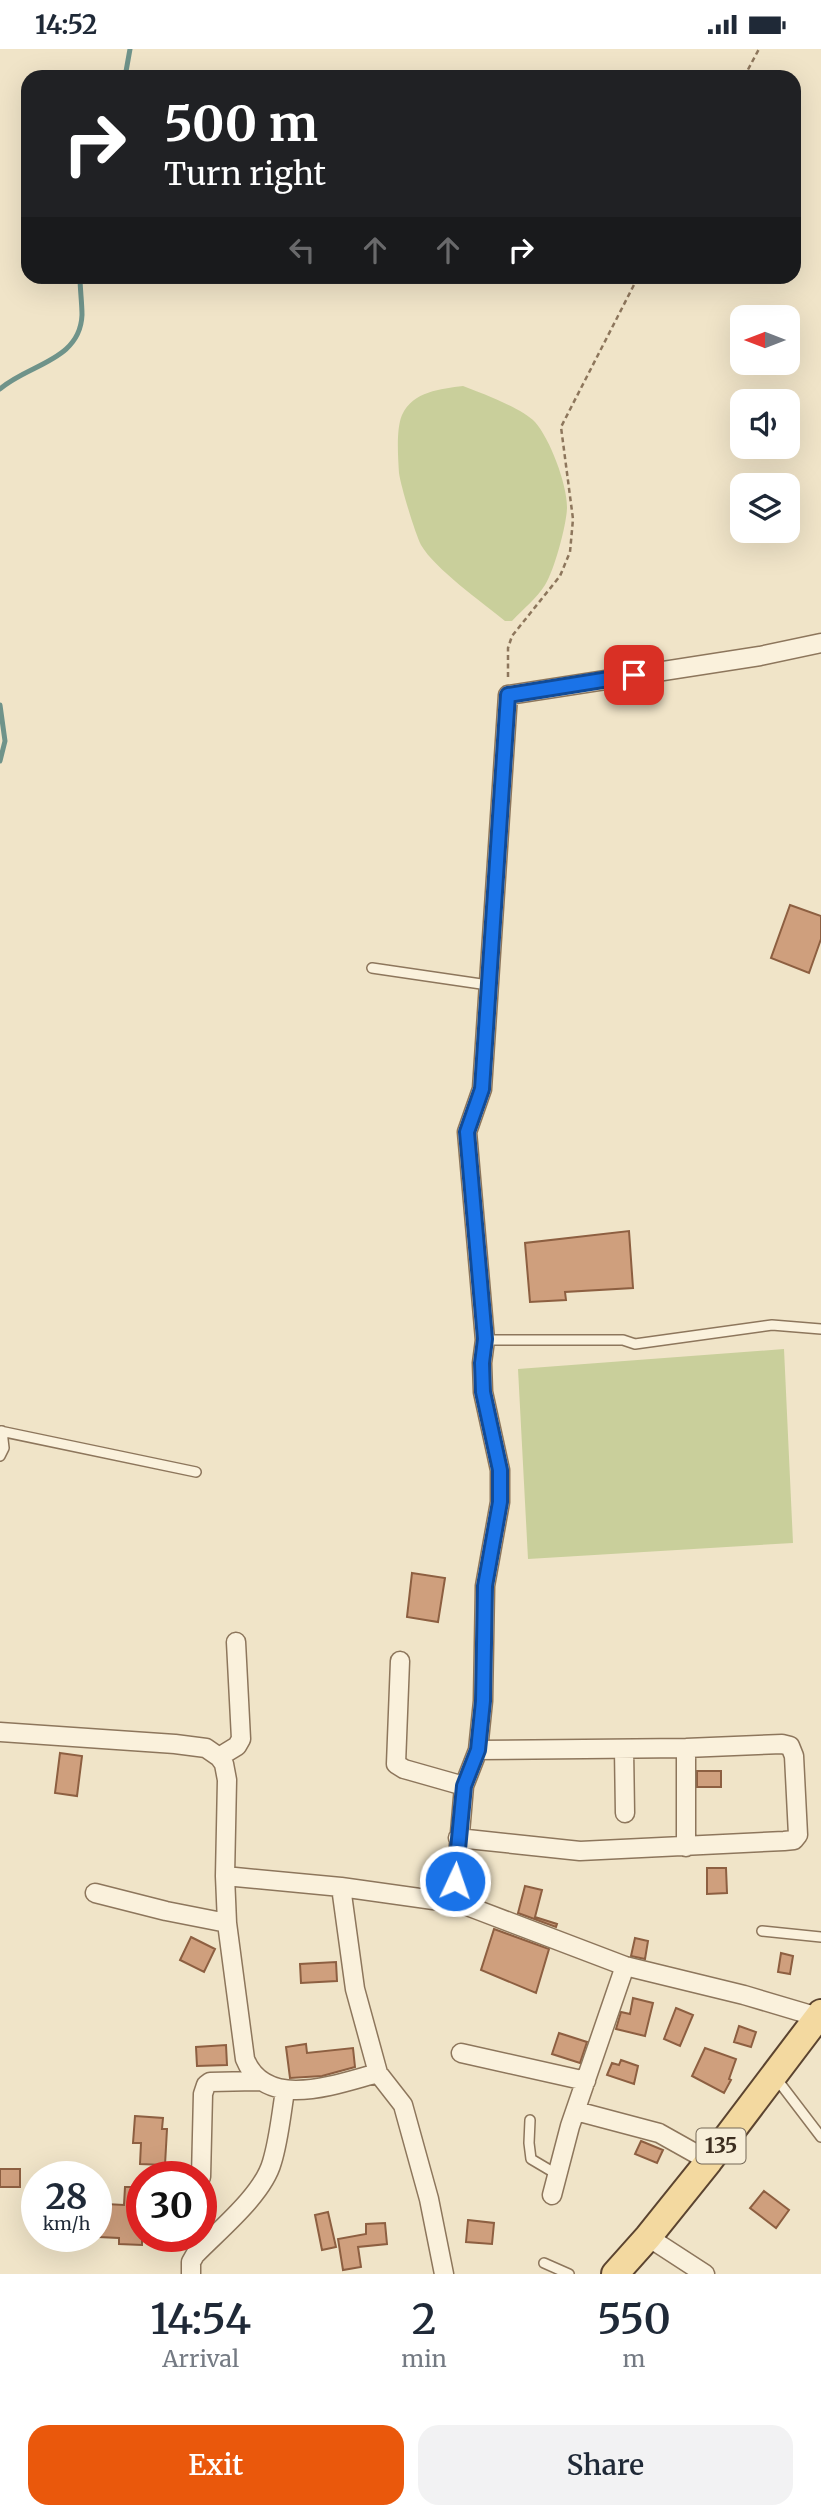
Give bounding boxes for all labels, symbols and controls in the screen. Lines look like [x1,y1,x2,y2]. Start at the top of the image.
text: 14:52 [35,8,97,41]
text: 500 m [164,93,318,154]
icon: right [49,98,140,189]
text: Turn right [164,154,326,194]
icon: left [283,231,321,269]
icon: ahead [356,231,394,269]
icon: ahead [429,231,467,269]
icon: right [502,231,540,269]
north arrow [730,305,800,375]
map controls [730,305,800,543]
button: sound [730,389,800,459]
button: layers [730,473,800,543]
pin [604,645,664,705]
icon: arrive [615,656,653,694]
position arrow [418,1844,492,1918]
road number: 135 [696,2129,746,2163]
speed limit sign: 30 [126,2161,217,2252]
text: 28 [45,2175,88,2219]
text: km/h [43,2212,90,2235]
text: 14:54 [150,2293,251,2345]
text: 2 [412,2293,437,2345]
text: 550 [597,2293,671,2345]
text: Arrival [162,2344,239,2373]
text: min [401,2344,447,2373]
text: m [622,2344,645,2373]
button: Exit [28,2425,404,2505]
button: Share [418,2425,793,2505]

